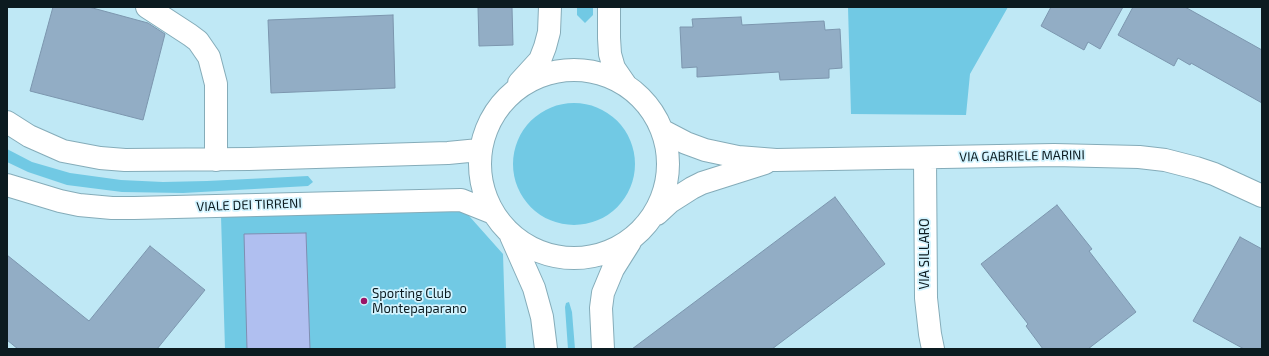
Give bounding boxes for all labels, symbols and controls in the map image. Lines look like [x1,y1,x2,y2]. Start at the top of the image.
street label: VIA GABRIELE MARINI [959,147,1085,165]
street label: VIALE DEI TIRRENI [196,195,302,215]
street label: VIA SILLARO [917,218,933,290]
place label: Sporting Club Montepaparano [372,286,467,317]
marker: Sporting Club Montepaparano [359,296,369,306]

